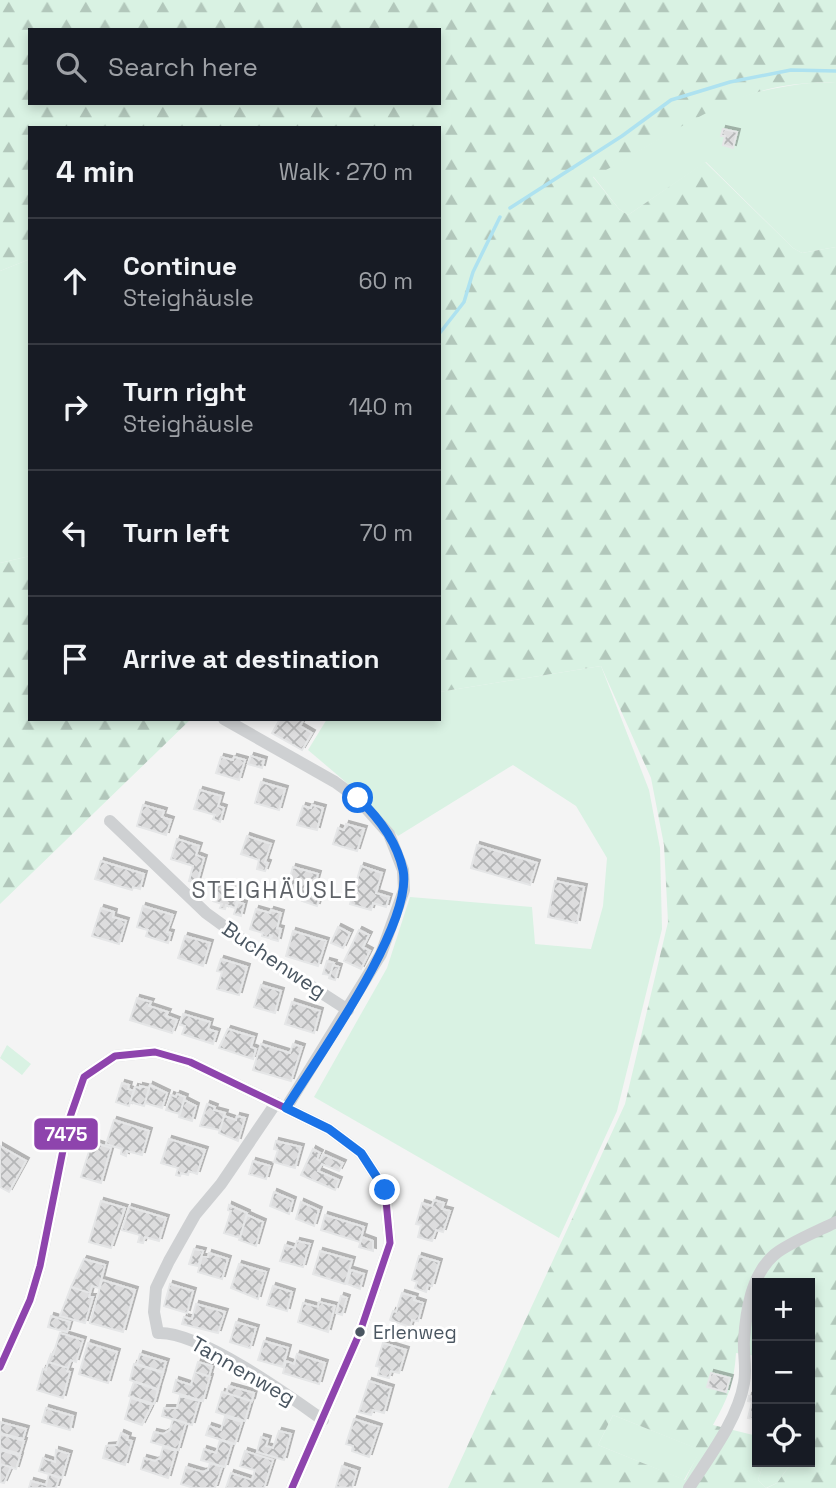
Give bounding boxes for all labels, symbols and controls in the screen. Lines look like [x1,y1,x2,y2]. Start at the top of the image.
search box [28,28,441,105]
icon: search [52,48,90,86]
text: Search here [108,50,258,84]
text: 4 min [56,152,135,191]
text: Walk · 270 m [279,157,413,187]
text: Continue [123,249,237,283]
icon: ahead [56,262,94,300]
text: 60 m [358,266,413,296]
text: Steighäusle [123,283,254,313]
text: Turn right [123,375,247,409]
icon: right [56,388,94,426]
text: 140 m [349,392,413,422]
text: Steighäusle [123,409,254,439]
icon: left [56,514,94,552]
text: Turn left [123,516,230,550]
text: 70 m [360,518,413,548]
icon: arrive [56,640,94,678]
text: Arrive at destination [123,642,380,676]
route start [342,782,373,813]
district label: STEIGHÄUSLE [192,875,358,905]
street label: Buchenweg [217,915,332,1004]
line badge: 7475 [33,1117,99,1151]
text: 7475 [45,1122,87,1147]
route end [369,1174,400,1205]
map controls [752,1278,815,1467]
button: + [752,1278,815,1341]
place label: Erlenweg [373,1320,457,1345]
marker: Erlenweg [353,1325,367,1339]
street label: Tannenweg [186,1330,300,1411]
button: − [752,1341,815,1404]
button: locate [752,1404,815,1467]

